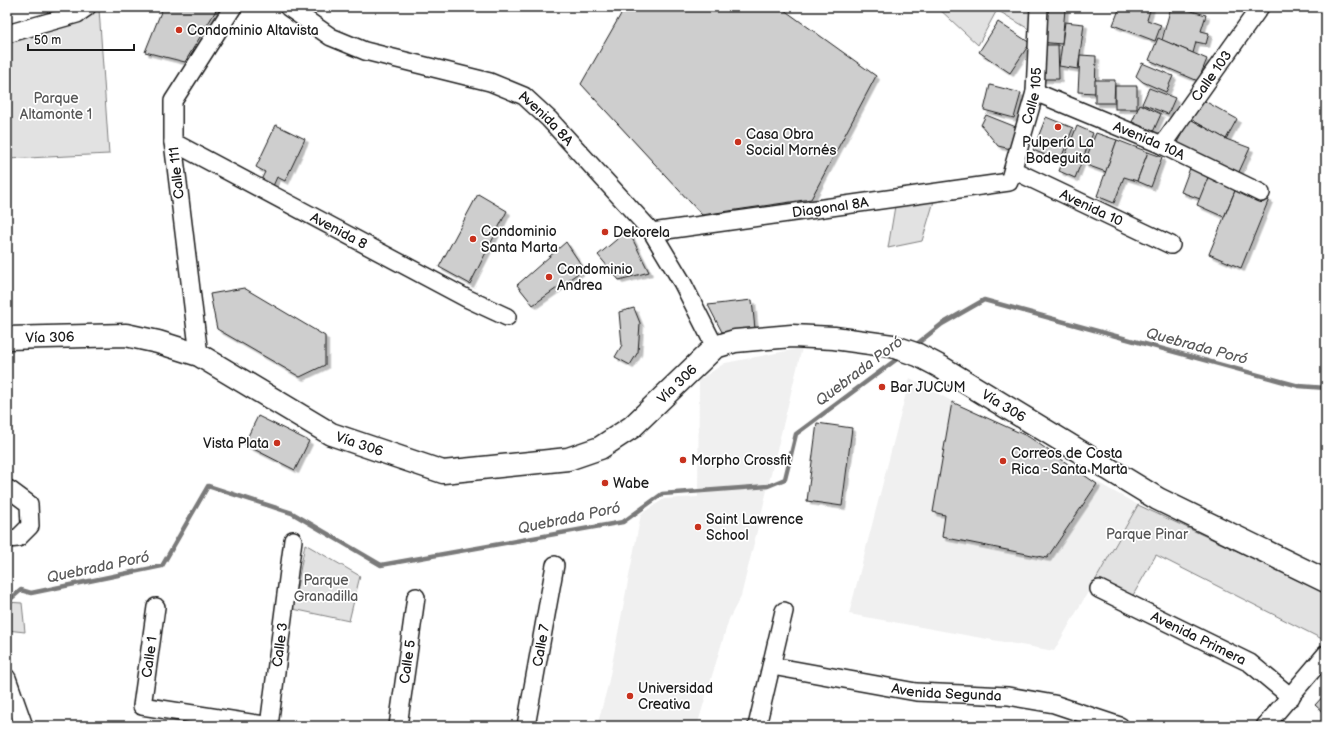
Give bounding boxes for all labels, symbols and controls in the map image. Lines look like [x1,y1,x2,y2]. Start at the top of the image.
place label: Condominio Altavista [187,22,319,39]
marker: Condominio Altavista [174,25,184,35]
scale bar [28,26,134,52]
text: 50 m [34,33,61,48]
street label: Calle 103 [1188,47,1235,105]
street label: Calle 105 [1018,67,1045,126]
street label: Avenida 8A [517,87,577,150]
park label: Parque Altamonte 1 [20,90,92,123]
street label: Avenida 10A [1111,118,1188,164]
marker: Pulpería La Bodeguita [1053,122,1063,132]
place label: Casa Obra Social Mornés [746,126,836,159]
place label: Pulpería La Bodeguita [1022,134,1094,167]
marker: Casa Obra Social Mornés [733,137,743,147]
street label: Calle 111 [165,146,188,200]
street label: Avenida 10 [1057,186,1126,230]
street label: Diagonal 8A [791,194,870,221]
street label: Avenida 8 [307,209,370,253]
place label: Condominio Santa Marta [481,223,558,256]
place label: Dekorela [613,224,670,241]
marker: Dekorela [600,227,610,237]
marker: Condominio Santa Marta [468,234,478,244]
place label: Condominio Andrea [557,261,633,294]
marker: Condominio Andrea [544,272,554,282]
water label: Quebrada Poró [1144,324,1250,369]
street label: Vía 306 [25,328,75,347]
water label: Quebrada Poró [812,332,907,410]
street label: Vía 306 [654,361,701,407]
place label: Bar JUCUM [890,379,966,396]
marker: Bar JUCUM [877,382,887,392]
street label: Vía 306 [978,386,1030,426]
street label: Vía 306 [334,428,386,460]
place label: Vista Plata [203,435,269,452]
marker: Vista Plata [272,438,282,448]
place label: Correos de Costa Rica - Santa Marta [1011,445,1128,478]
place label: Morpho Crossfit [691,452,792,469]
marker: Morpho Crossfit [678,455,688,465]
marker: Correos de Costa Rica - Santa Marta [998,456,1008,466]
place label: Wabe [613,475,649,492]
marker: Wabe [600,478,610,488]
water label: Quebrada Poró [516,498,622,539]
place label: Saint Lawrence School [706,511,803,544]
marker: Saint Lawrence School [693,522,703,532]
park label: Parque Pinar [1106,526,1189,543]
water label: Quebrada Poró [45,547,151,588]
park label: Parque Granadilla [294,572,358,605]
street label: Avenida Primera [1148,608,1249,669]
street label: Calle 3 [269,621,291,668]
street label: Calle 7 [529,623,553,668]
street label: Calle 1 [138,635,161,679]
street label: Calle 5 [396,639,419,685]
place label: Universidad Creativa [638,680,713,713]
street label: Avenida Segunda [890,680,1002,705]
marker: Universidad Creativa [625,691,635,701]

